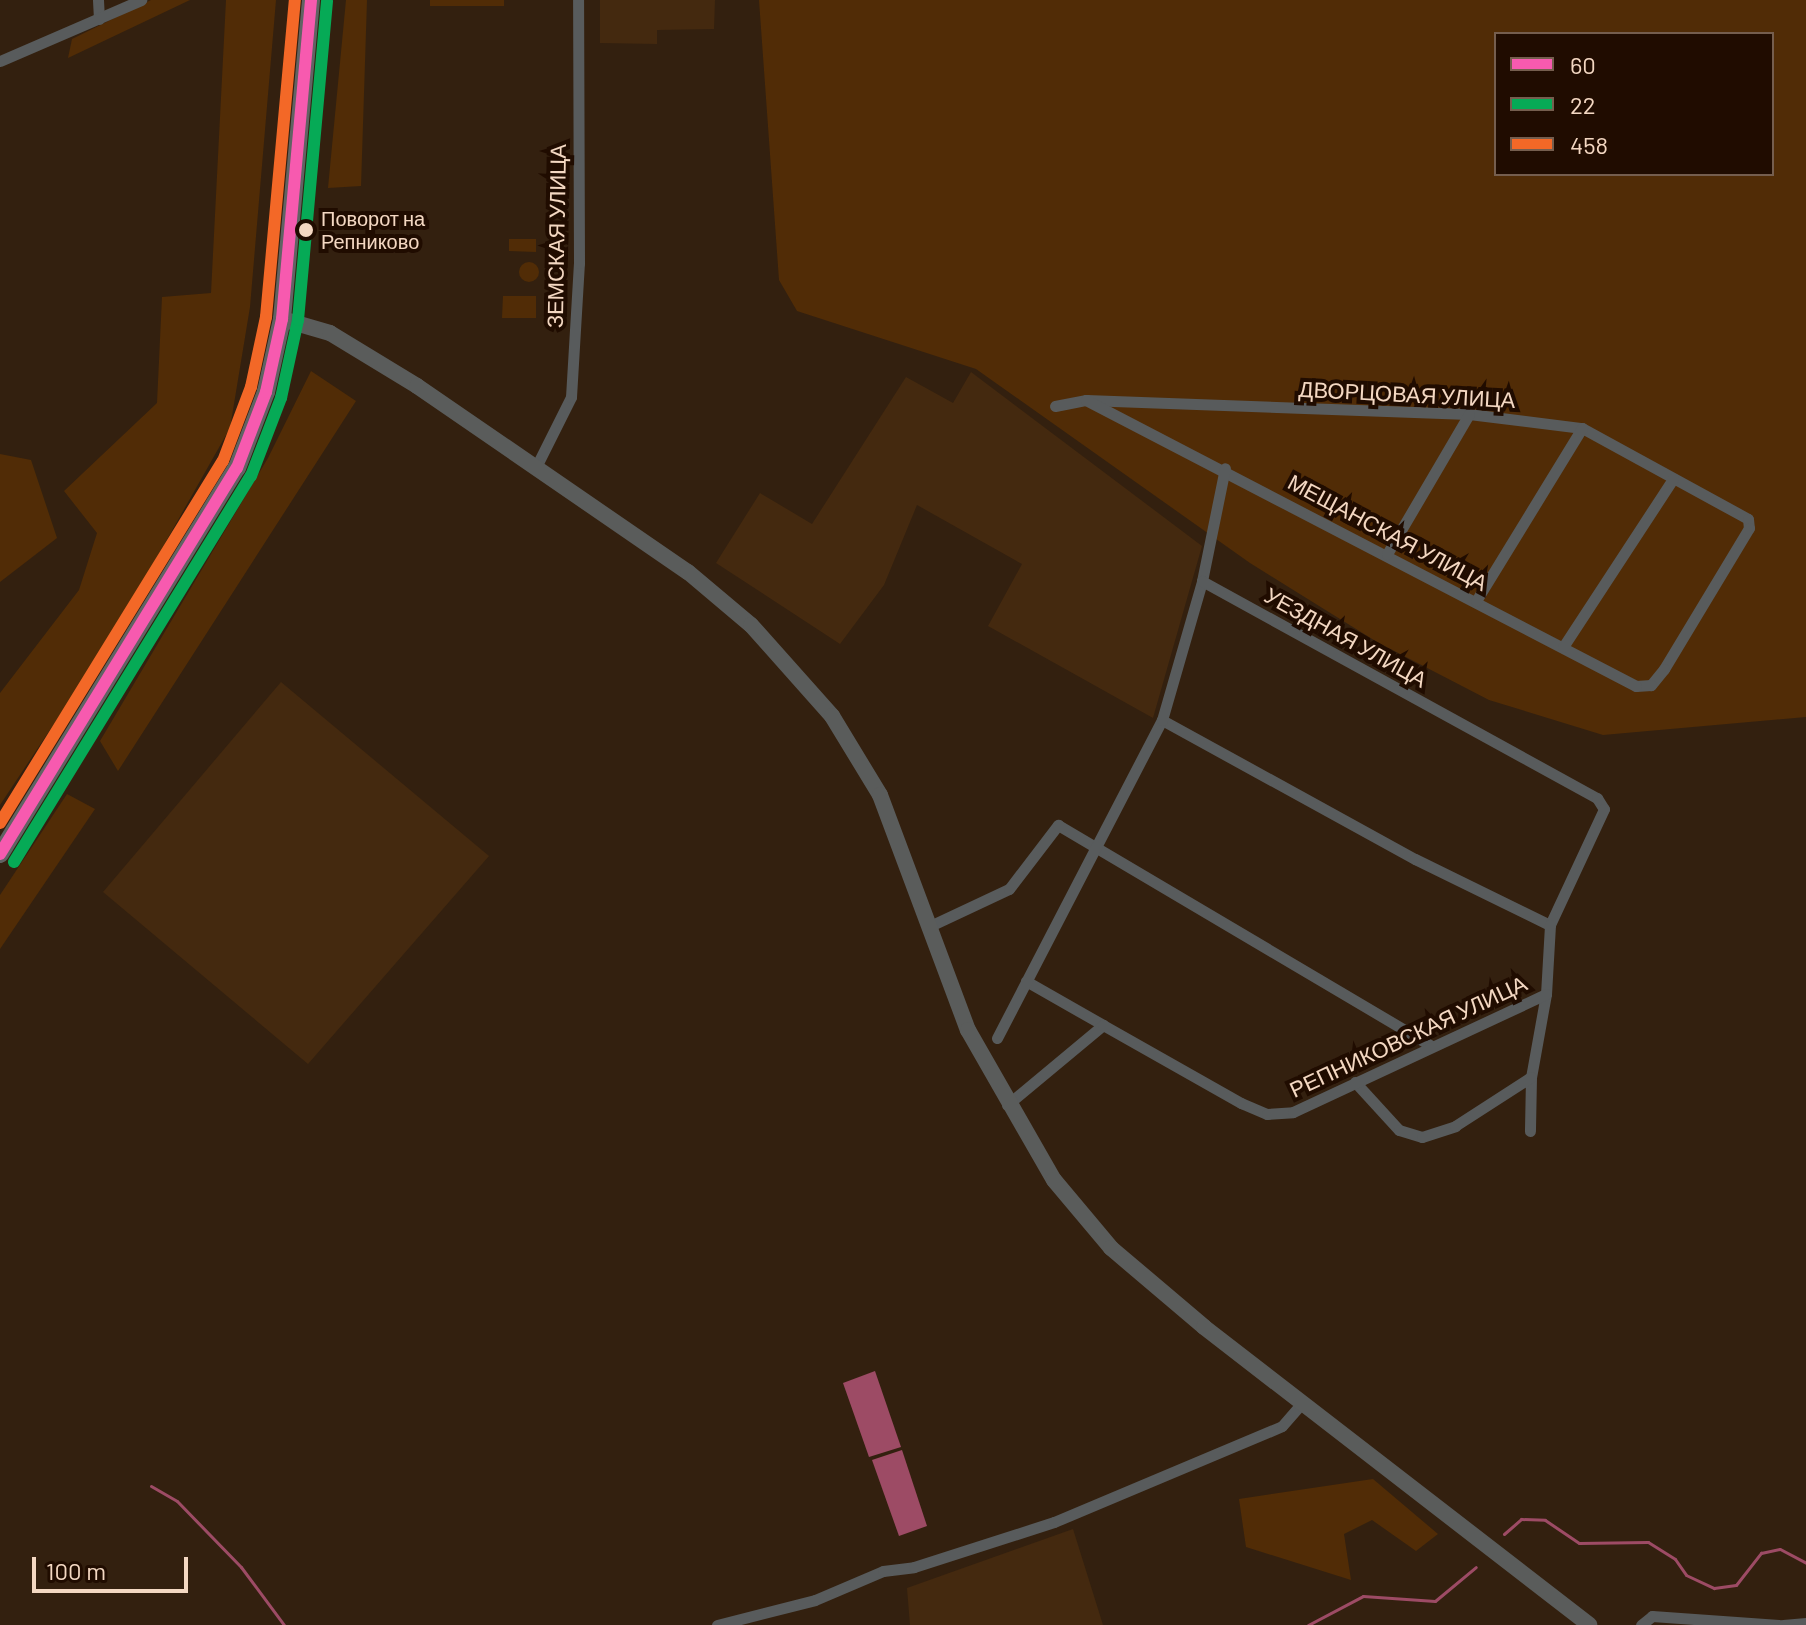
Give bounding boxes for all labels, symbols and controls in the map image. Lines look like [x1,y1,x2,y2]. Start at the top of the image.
legend [1494,32,1774,176]
text: 60 [1570,50,1596,79]
text: 22 [1570,90,1596,119]
text: 458 [1570,130,1608,159]
street label: ЗЕМСКАЯ УЛИЦА [541,144,571,328]
place label: Поворот на Репниково [321,206,425,253]
marker: Поворот на Репниково [298,222,314,238]
street label: ДВОРЦОВАЯ УЛИЦА [1298,375,1516,413]
street label: МЕЩАНСКАЯ УЛИЦА [1284,468,1492,596]
street label: УЕЗДНАЯ УЛИЦА [1260,581,1432,693]
street label: РЕПНИКОВСКАЯ УЛИЦА [1285,969,1531,1103]
scale bar [36,1541,192,1591]
text: 100 m [46,1556,106,1585]

